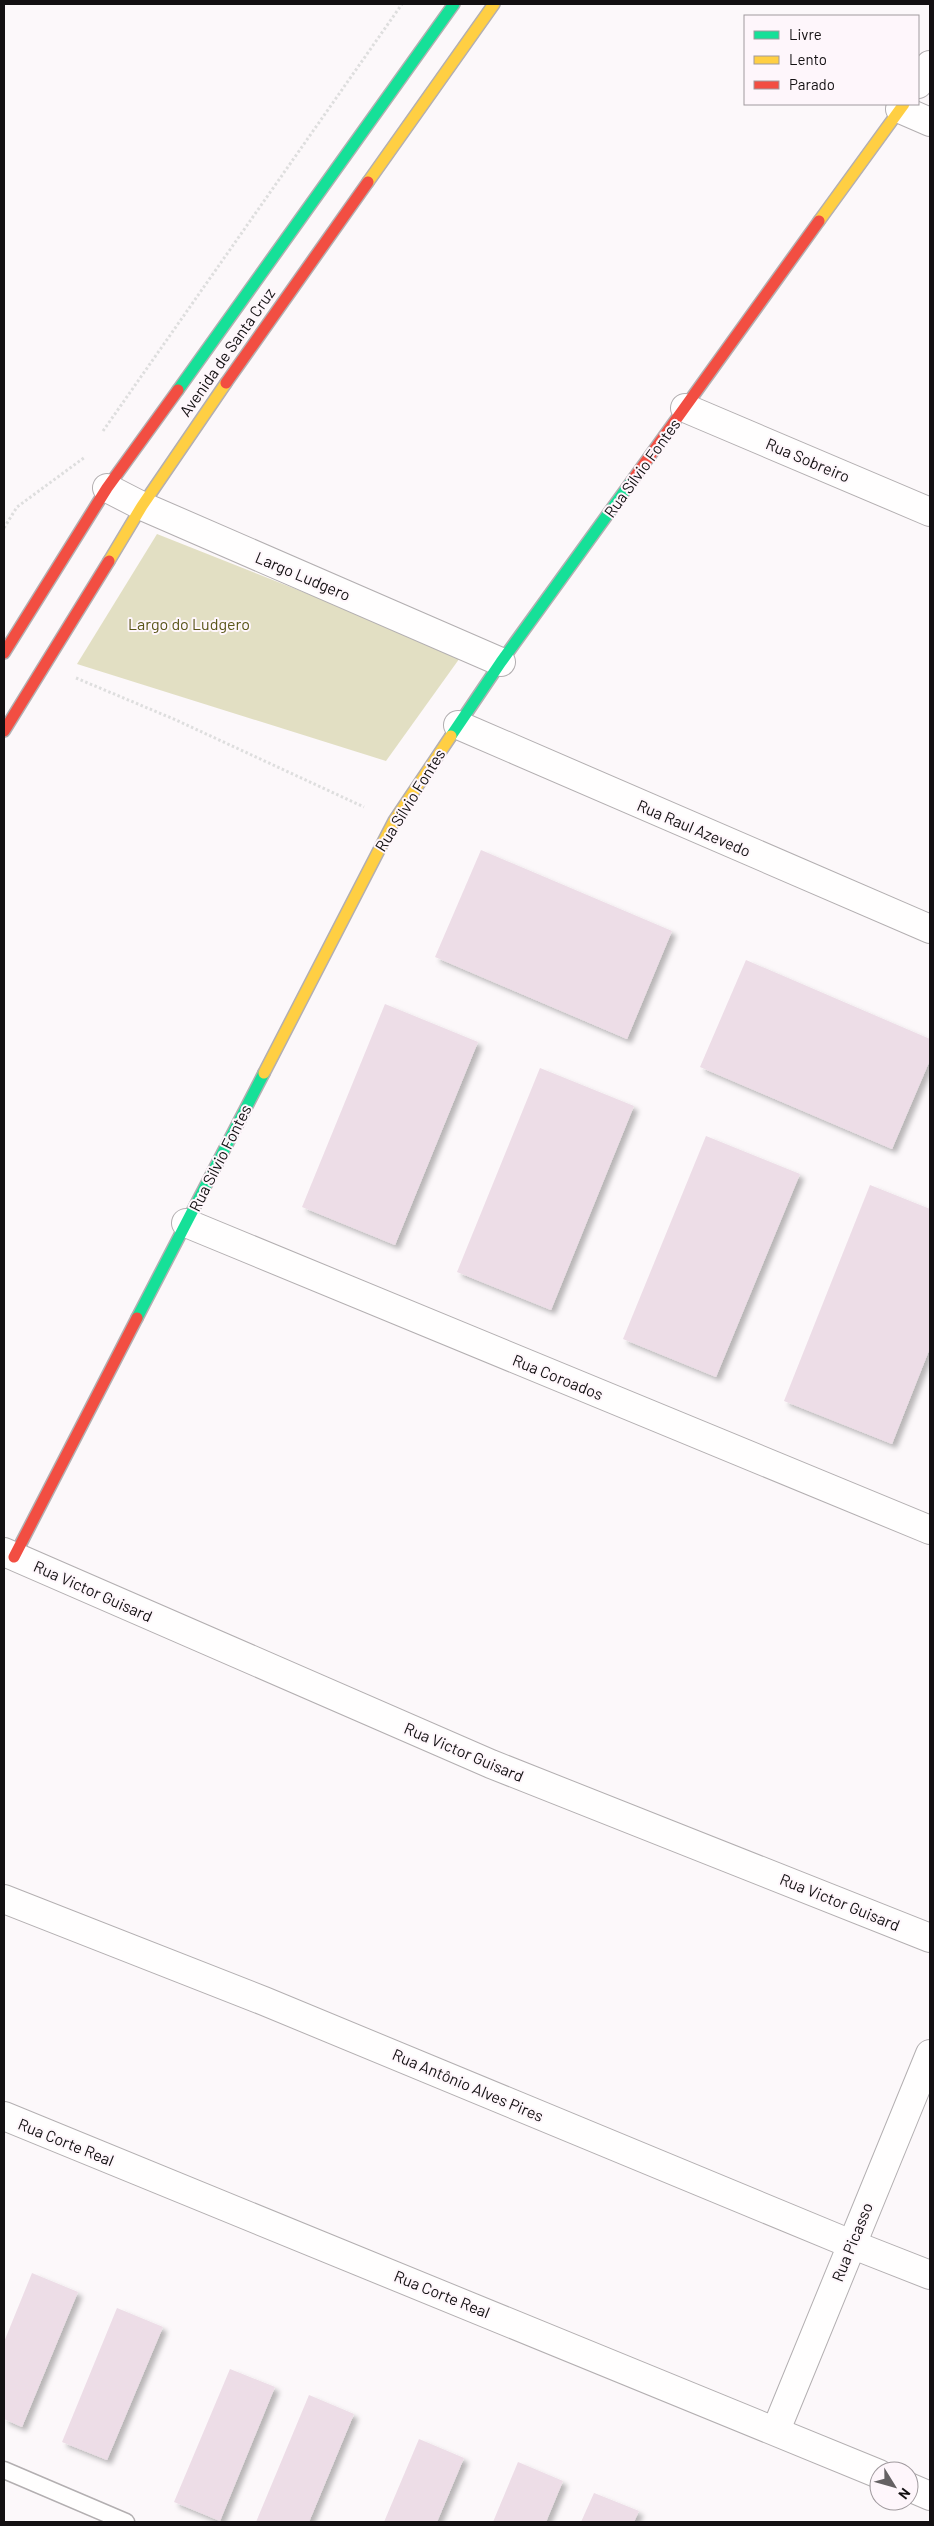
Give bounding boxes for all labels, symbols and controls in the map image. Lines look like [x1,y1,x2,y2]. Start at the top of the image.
legend [744,15,919,105]
text: Livre [789,25,822,43]
text: Lento [789,50,827,68]
text: Parado [789,75,835,93]
street label: Avenida de Santa Cruz [175,284,278,420]
street label: Rua Sílvio Fontes [599,415,684,521]
street label: Rua Sobreiro [763,433,853,486]
street label: Largo Ludgero [253,547,354,604]
park label: Largo do Ludgero [128,614,250,633]
street label: Rua Sílvio Fontes [370,745,449,854]
street label: Rua Raul Azevedo [634,795,754,860]
street label: Rua Sílvio Fontes [184,1101,255,1214]
street label: Rua Coroados [510,1350,606,1403]
street label: Rua Victor Guisard [31,1556,155,1625]
street label: Rua Victor Guisard [402,1718,527,1785]
street label: Rua Victor Guisard [777,1869,903,1934]
street label: Rua Antônio Alves Pires [390,2044,547,2125]
street label: Rua Corte Real [16,2114,117,2169]
street label: Rua Picasso [827,2199,876,2284]
street label: Rua Corte Real [392,2266,493,2321]
north arrow [869,2461,919,2511]
text: N [895,2485,914,2503]

